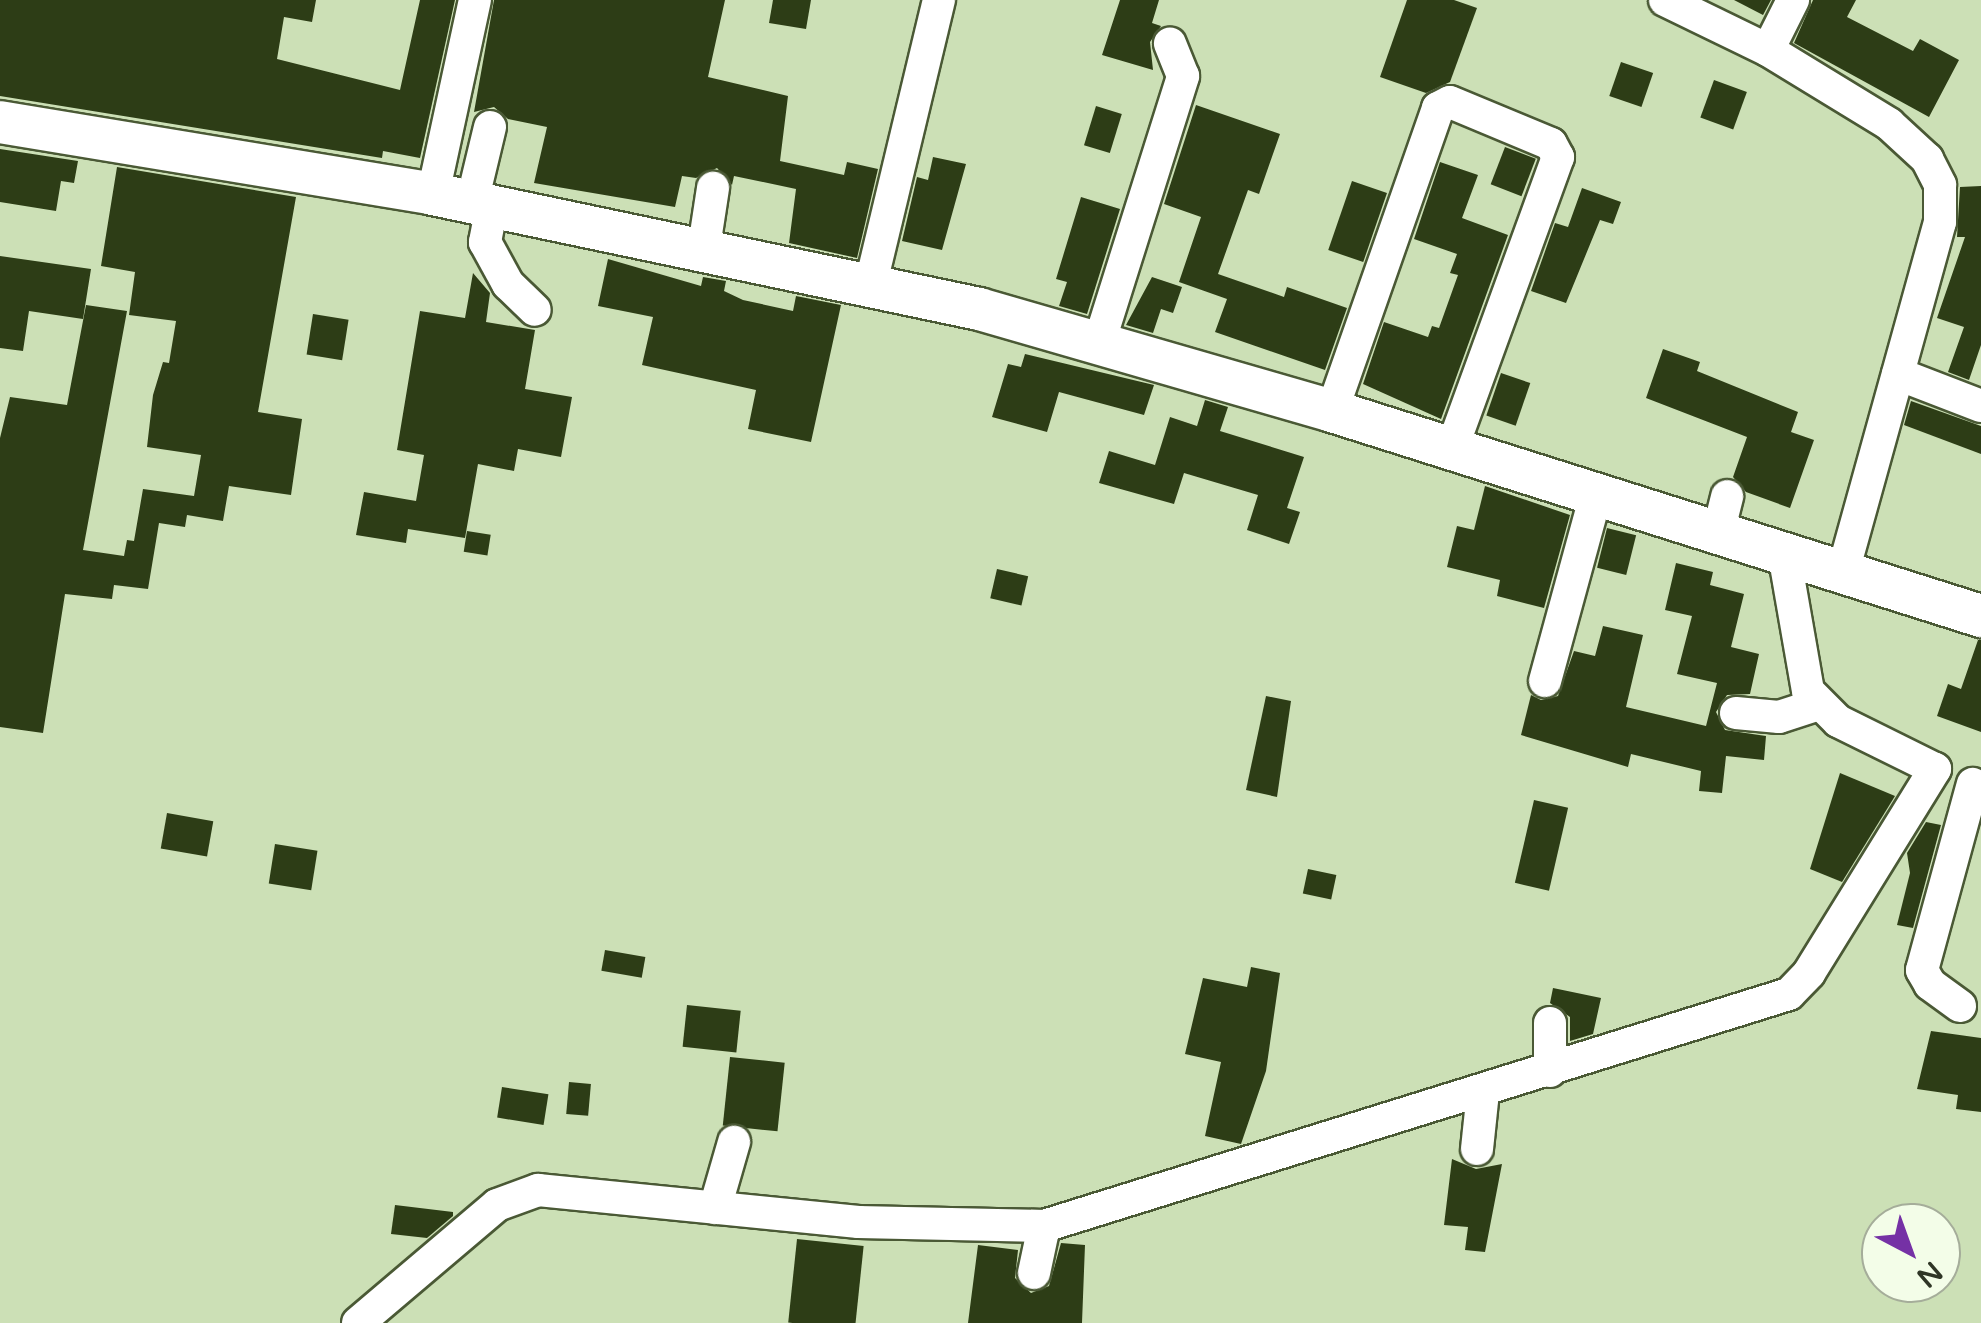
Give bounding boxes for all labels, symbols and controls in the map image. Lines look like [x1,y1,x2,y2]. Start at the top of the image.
north arrow [1861,1203,1961,1303]
text: N [1910,1254,1949,1294]

